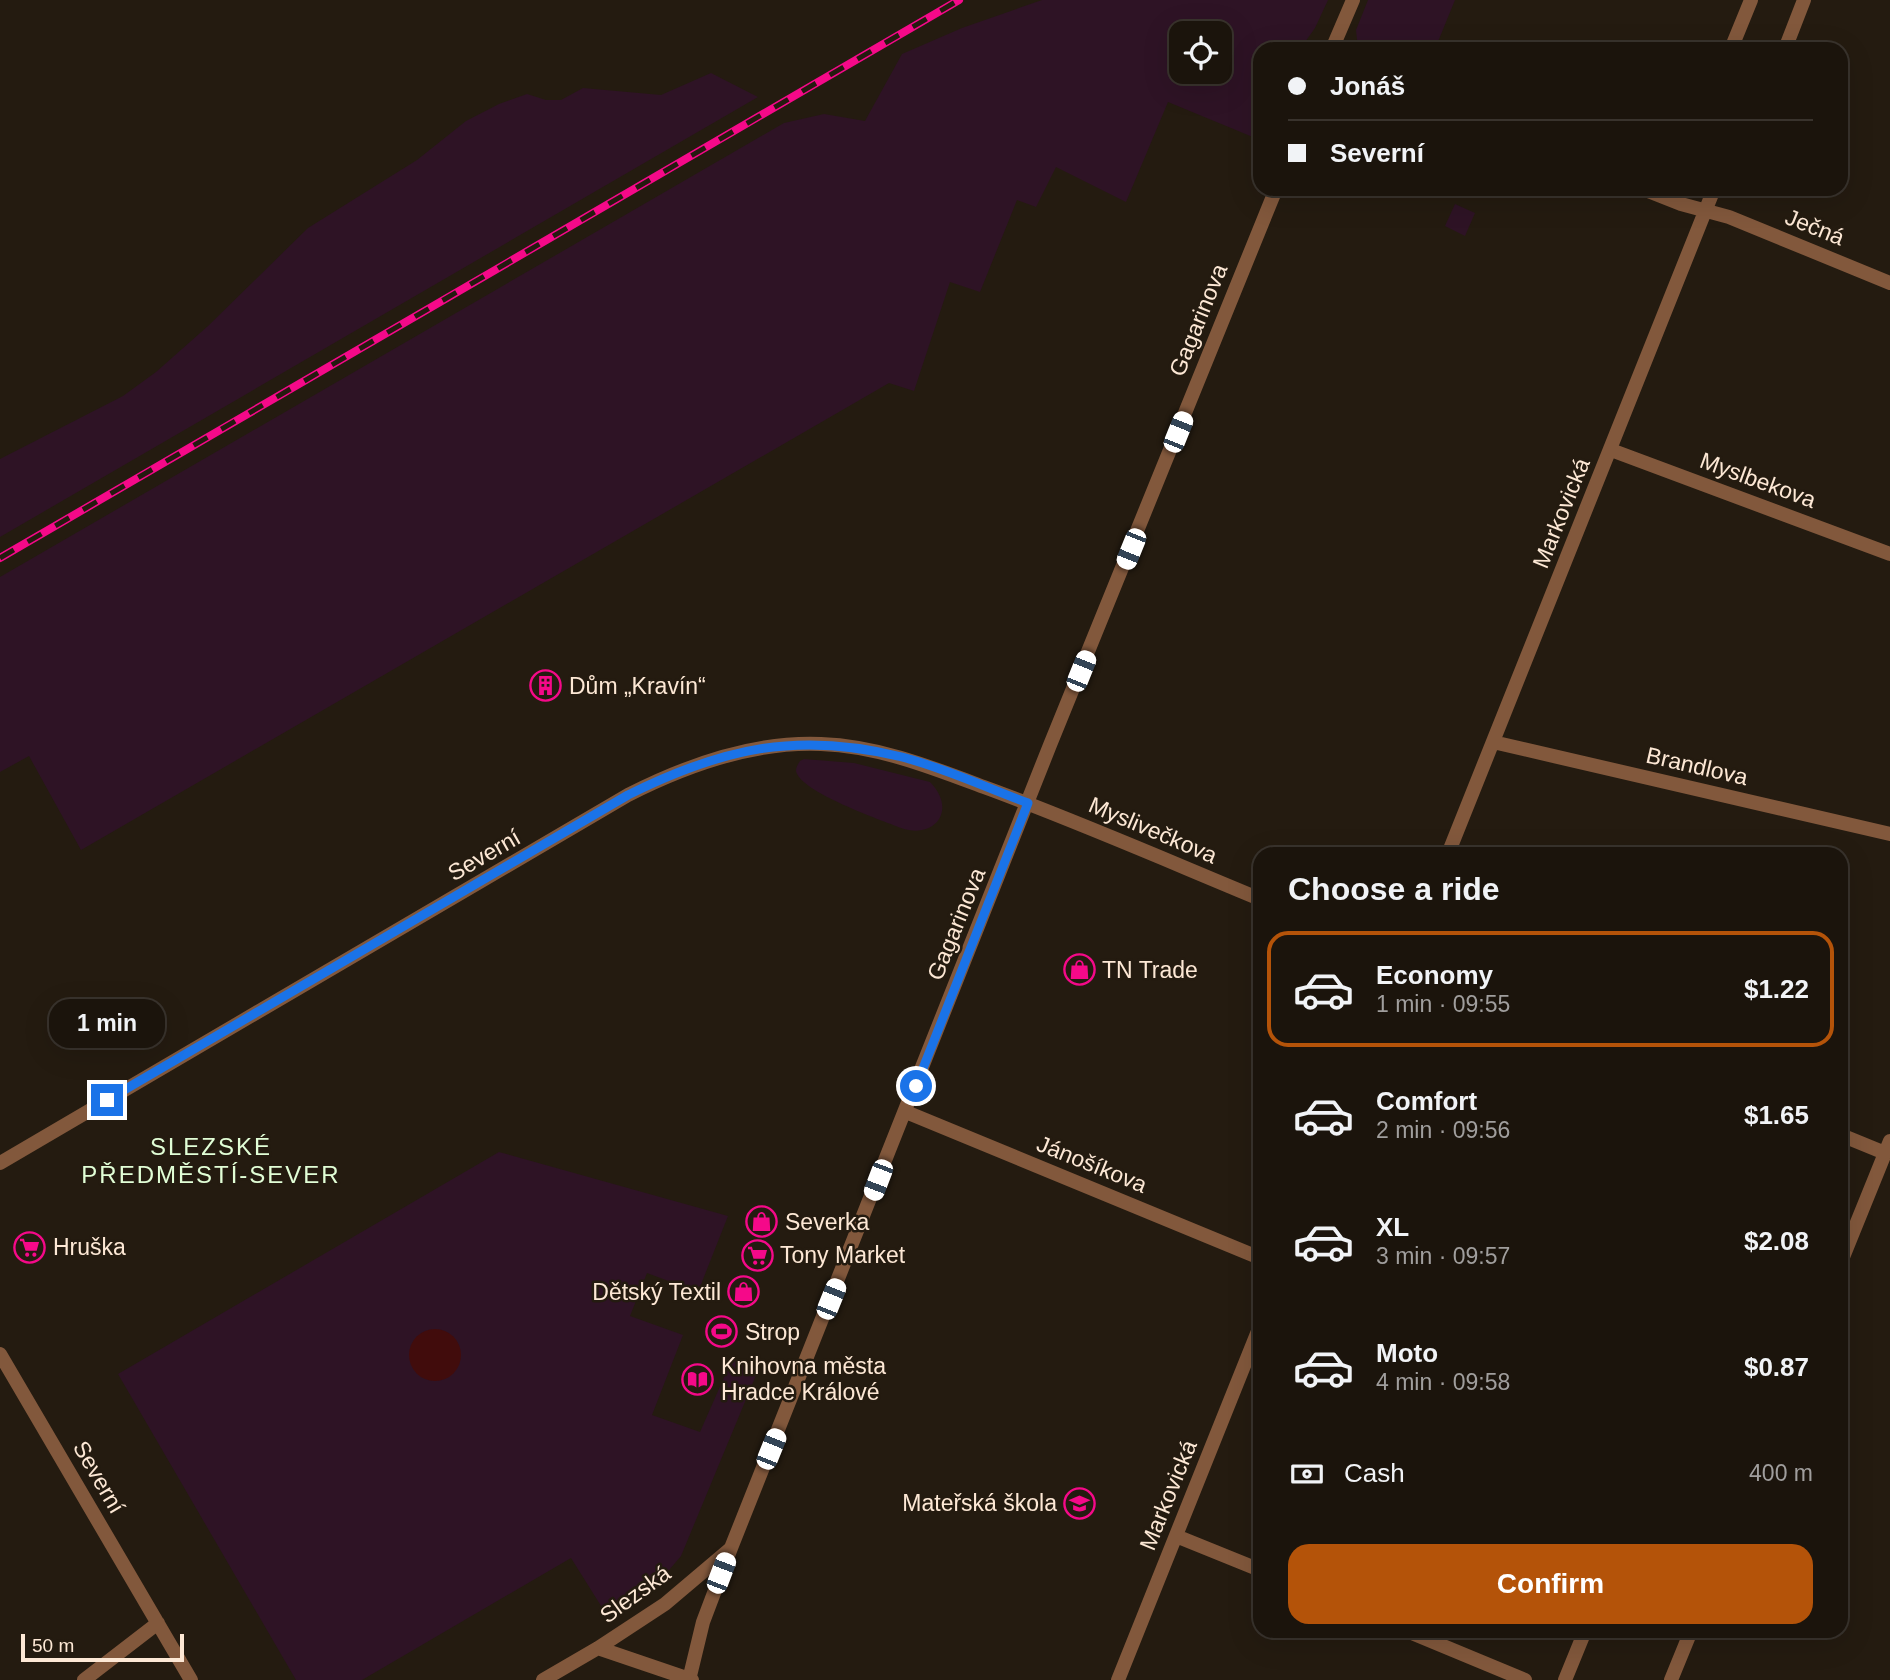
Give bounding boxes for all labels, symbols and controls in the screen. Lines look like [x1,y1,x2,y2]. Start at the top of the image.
map controls [1169,21,1232,84]
button: locate [1169,21,1232,84]
text: Jonáš [1330,71,1405,101]
text: Severní [1330,138,1424,168]
street label: Ječná [1782,203,1849,251]
street label: Gagarinova [1164,260,1232,380]
car [1161,409,1196,455]
street label: Myslbekova [1696,447,1820,513]
street label: Markovická [1527,454,1595,572]
car [1114,526,1149,572]
car [1064,648,1099,694]
building icon: Dům „Kravín“ [529,669,563,703]
place label: Dům „Kravín“ [569,673,706,699]
street label: Brandlova [1644,742,1751,790]
street label: Myslivečkova [1085,791,1221,869]
street label: Severní [443,824,525,886]
street label: Gagarinova [922,864,990,984]
text: Choose a ride [1288,871,1500,907]
shop icon: TN Trade [1062,953,1096,987]
place label: TN Trade [1102,957,1198,983]
icon: car [1292,958,1355,1021]
text: Economy [1376,960,1493,990]
text: $1.22 [1744,974,1809,1004]
text: 1 min · 09:55 [1376,991,1510,1017]
callout: 1 min [49,998,165,1048]
text: 1 min [77,1010,137,1036]
route start [900,1070,932,1102]
route end [91,1084,123,1116]
icon: car [1292,1084,1355,1147]
text: Comfort [1376,1086,1477,1116]
text: $1.65 [1744,1100,1809,1130]
text: 2 min · 09:56 [1376,1117,1510,1143]
street label: Jánošíkova [1033,1130,1151,1198]
district label: SLEZSKÉ PŘEDMĚSTÍ-SEVER [81,1133,341,1188]
car [861,1157,896,1203]
shop icon: Severka [745,1205,779,1239]
place label: Severka [785,1209,870,1235]
icon: car [1292,1210,1355,1273]
text: XL [1376,1212,1409,1242]
text: $2.08 [1744,1226,1809,1256]
supermarket icon: Hruška [13,1230,47,1264]
place label: Hruška [53,1234,126,1260]
supermarket icon: Tony Market [740,1238,774,1272]
place label: Tony Market [780,1242,906,1268]
text: 3 min · 09:57 [1376,1243,1510,1269]
shop icon: Dětský Textil [727,1275,761,1309]
car [814,1276,849,1322]
place label: Dětský Textil [592,1279,721,1305]
sports icon: Strop [705,1315,739,1349]
place label: Strop [745,1319,800,1345]
icon: car [1292,1336,1355,1399]
text: Moto [1376,1338,1438,1368]
text: $0.87 [1744,1352,1809,1382]
place label: Knihovna města Hradce Králové [721,1353,886,1405]
library icon: Knihovna města Hradce Králové [681,1362,715,1396]
text: 4 min · 09:58 [1376,1369,1510,1395]
car [754,1426,789,1472]
street label: Severní [68,1436,130,1518]
street label: Markovická [1134,1436,1202,1554]
icon: cash [1288,1455,1326,1493]
text: Cash [1344,1458,1405,1488]
text: 400 m [1749,1460,1813,1486]
school or university icon: Mateřská škola [1063,1486,1097,1520]
place label: Mateřská škola [902,1490,1057,1516]
button: Confirm [1288,1544,1813,1624]
car [704,1550,739,1596]
street label: Slezská [595,1560,675,1628]
scale bar [21,1631,184,1663]
text: 50 m [32,1635,74,1656]

